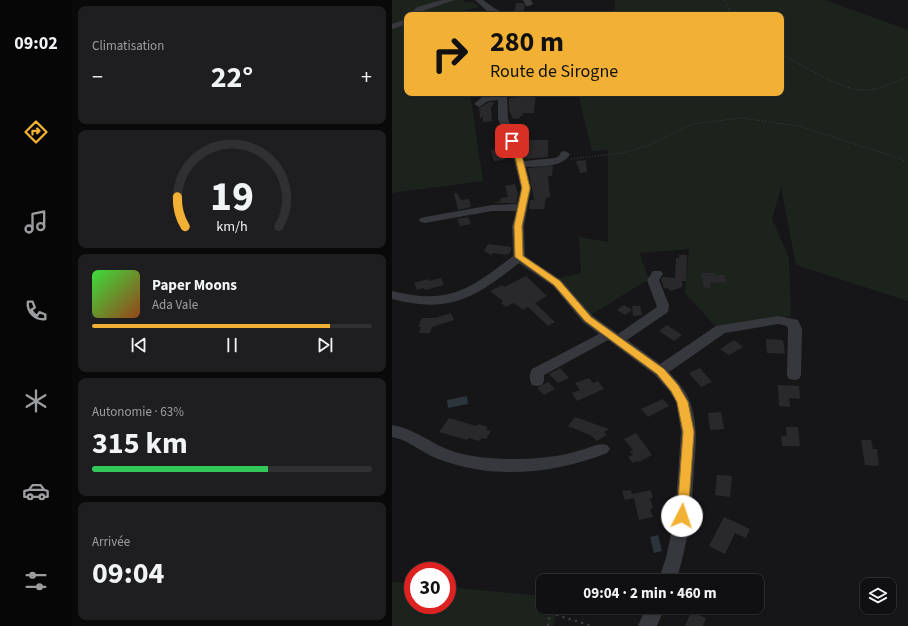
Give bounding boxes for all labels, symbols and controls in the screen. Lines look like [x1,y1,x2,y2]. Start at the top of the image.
text: 280 m [490,22,564,62]
icon: right [424,28,476,80]
text: 09:02 [14,31,58,56]
text: Climatisation [92,37,164,55]
text: 22° [211,56,253,99]
text: Route de Sirogne [490,59,618,84]
text: − [92,61,103,93]
text: + [361,61,372,93]
icon: directions [22,118,50,146]
pin [495,124,529,158]
icon: arrive [501,130,523,152]
text: 19 [210,167,254,227]
icon: music [22,208,50,236]
text: km/h [216,216,248,237]
text: Paper Moons [152,275,237,296]
text: Ada Vale [152,296,198,314]
icon: phone [22,297,50,325]
icon: previous [128,334,150,356]
icon: pause [221,334,243,356]
icon: next [314,334,336,356]
icon: climate [22,387,50,415]
text: Autonomie · 63% [92,403,184,421]
text: 315 km [92,422,188,465]
icon: car [22,477,50,505]
position arrow [661,495,703,537]
text: Arrivée [92,533,130,551]
text: 09:04 [92,552,164,595]
speed limit sign: 30 [404,562,456,614]
icon: filters [22,567,50,595]
map controls [860,578,896,614]
button: layers [860,578,896,614]
text: 09:04 · 2 min · 460 m [583,583,717,604]

